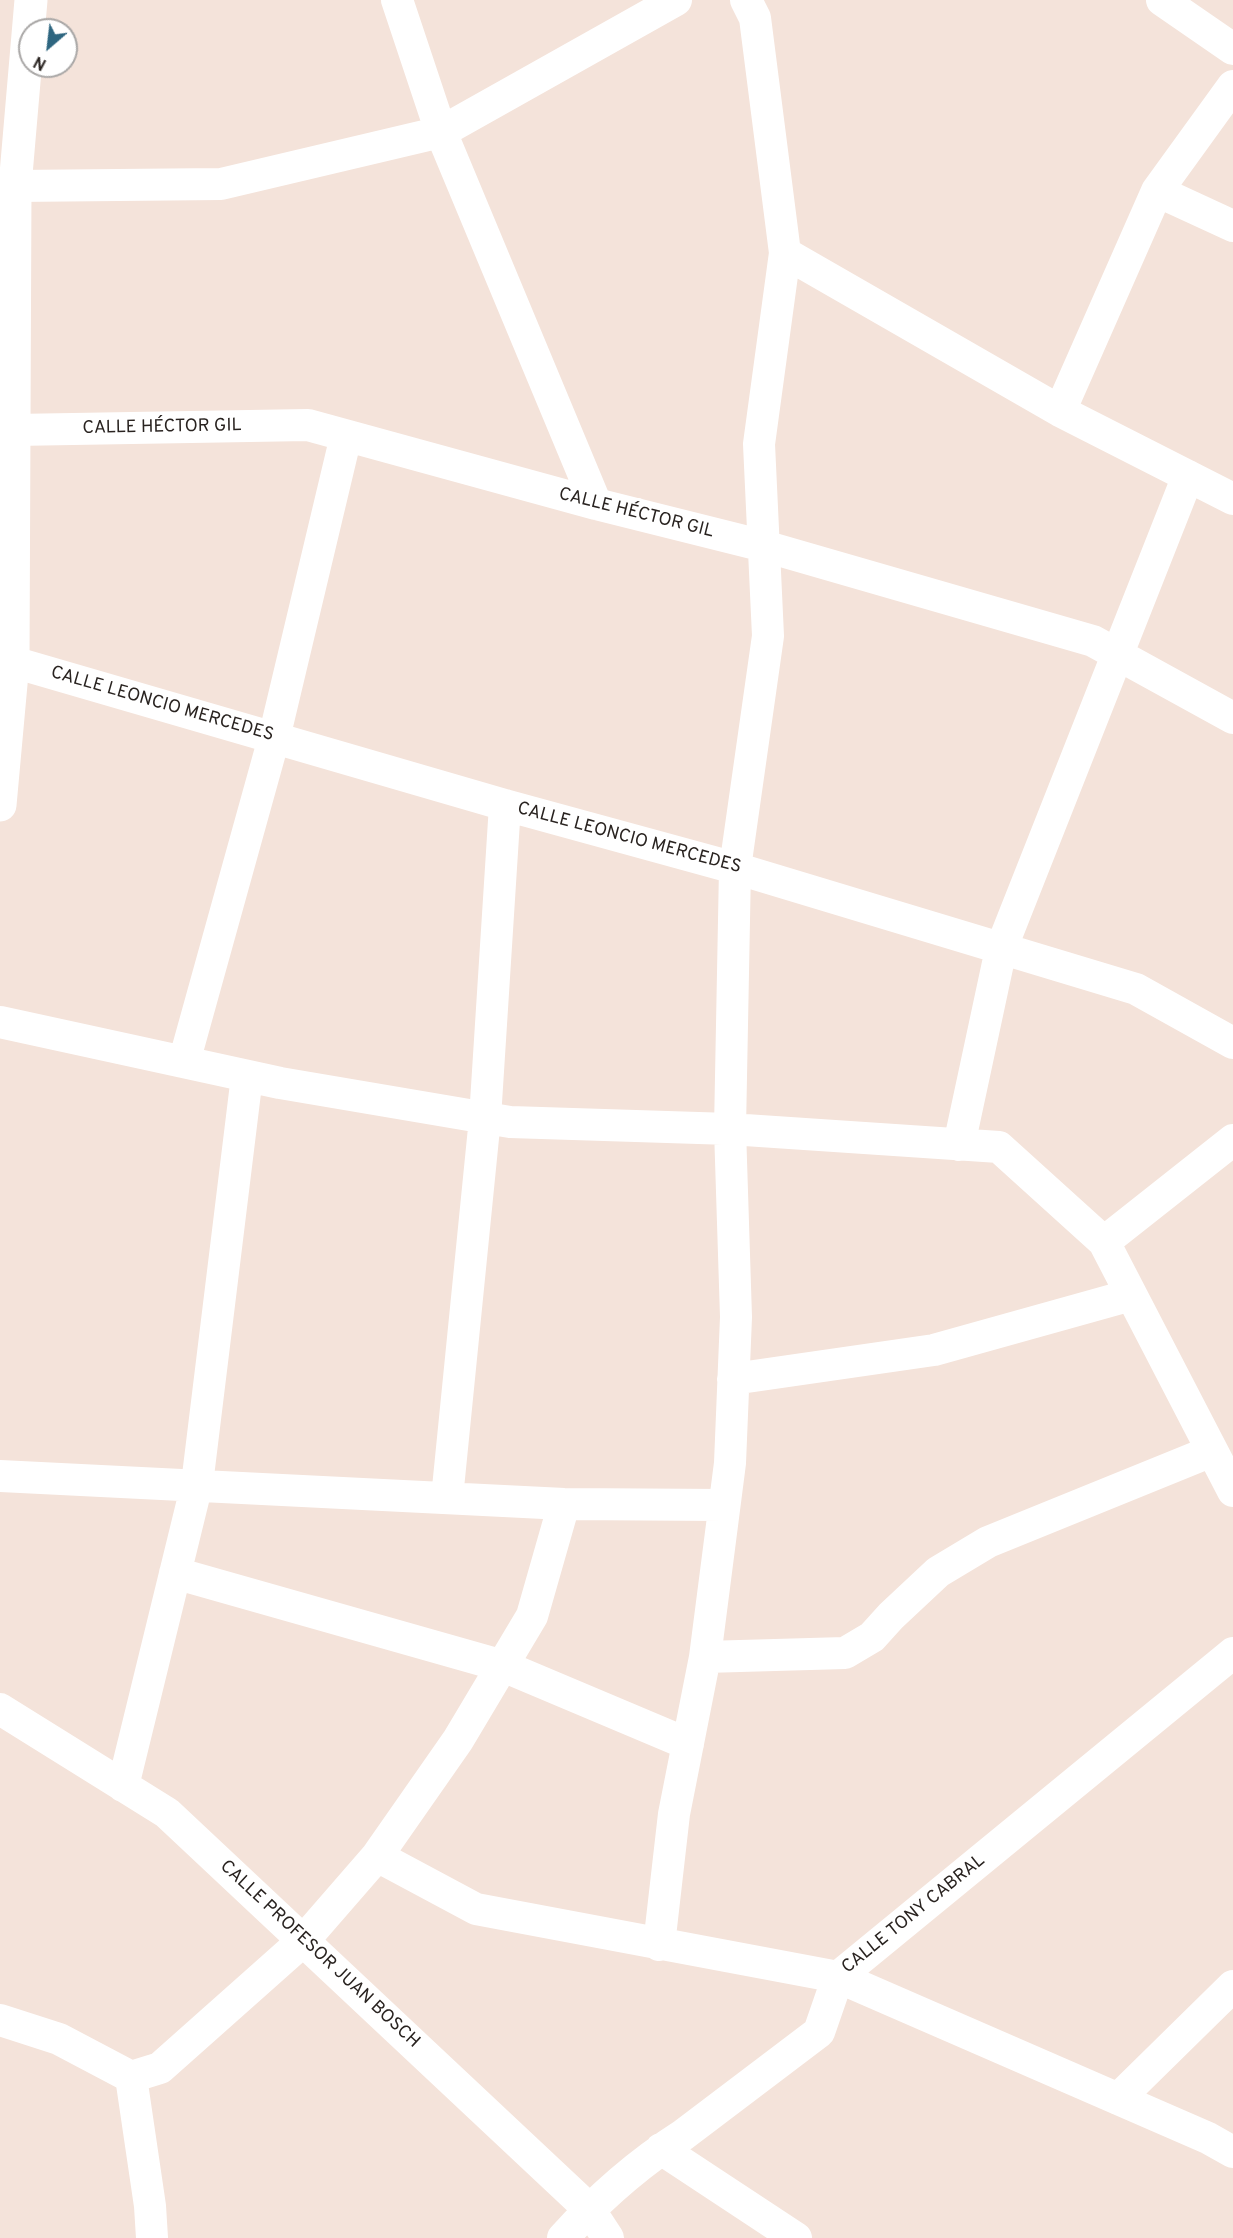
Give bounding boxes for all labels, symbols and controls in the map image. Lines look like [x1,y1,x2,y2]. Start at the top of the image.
north arrow [18,18,78,78]
text: N [31,51,50,74]
street label: CALLE HÉCTOR GIL [82,416,242,440]
street label: CALLE HÉCTOR GIL [556,484,716,544]
street label: CALLE LEONCIO MERCEDES [48,663,276,747]
street label: CALLE LEONCIO MERCEDES [515,799,743,879]
street label: CALLE TONY CABRAL [838,1851,990,1979]
street label: CALLE PROFESOR JUAN BOSCH [215,1857,423,2053]

